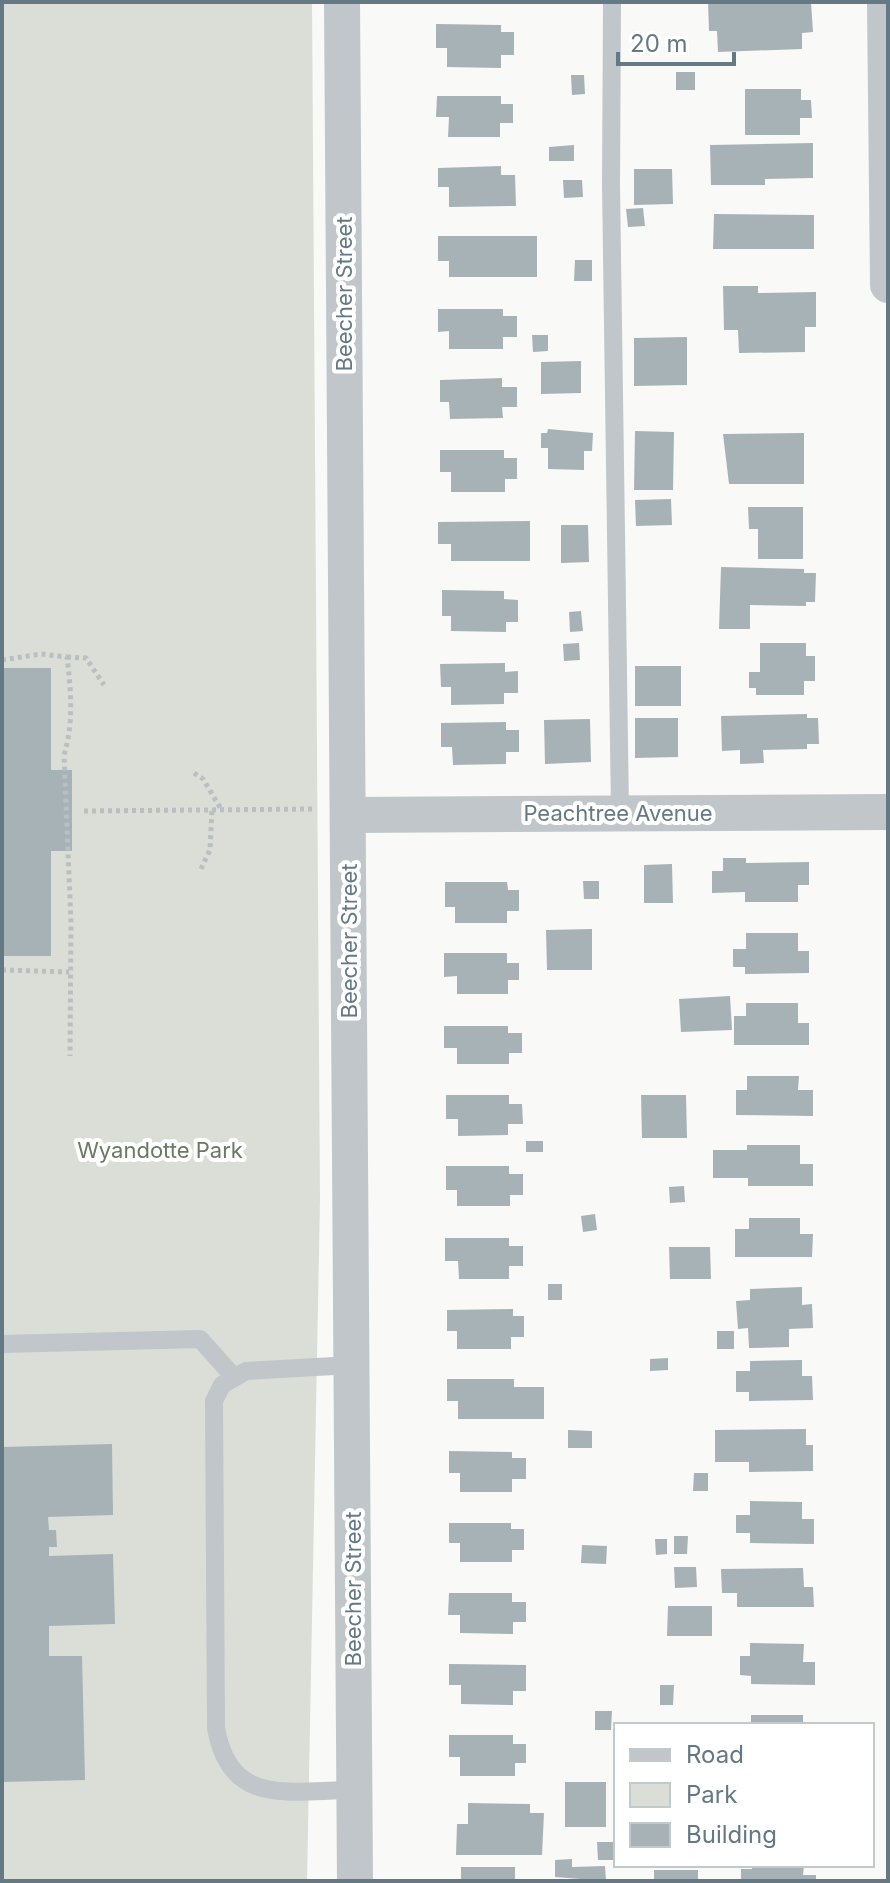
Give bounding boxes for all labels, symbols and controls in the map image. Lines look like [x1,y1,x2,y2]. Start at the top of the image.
scale bar [618,16,734,66]
text: 20 m [630,29,688,58]
street label: Beecher Street [331,217,357,372]
street label: Peachtree Avenue [523,800,713,826]
street label: Beecher Street [336,864,362,1019]
park label: Wyandotte Park [77,1137,243,1163]
street label: Beecher Street [340,1512,366,1667]
legend [614,1723,874,1867]
text: Road [686,1740,744,1769]
text: Park [686,1780,737,1809]
text: Building [686,1820,777,1849]

